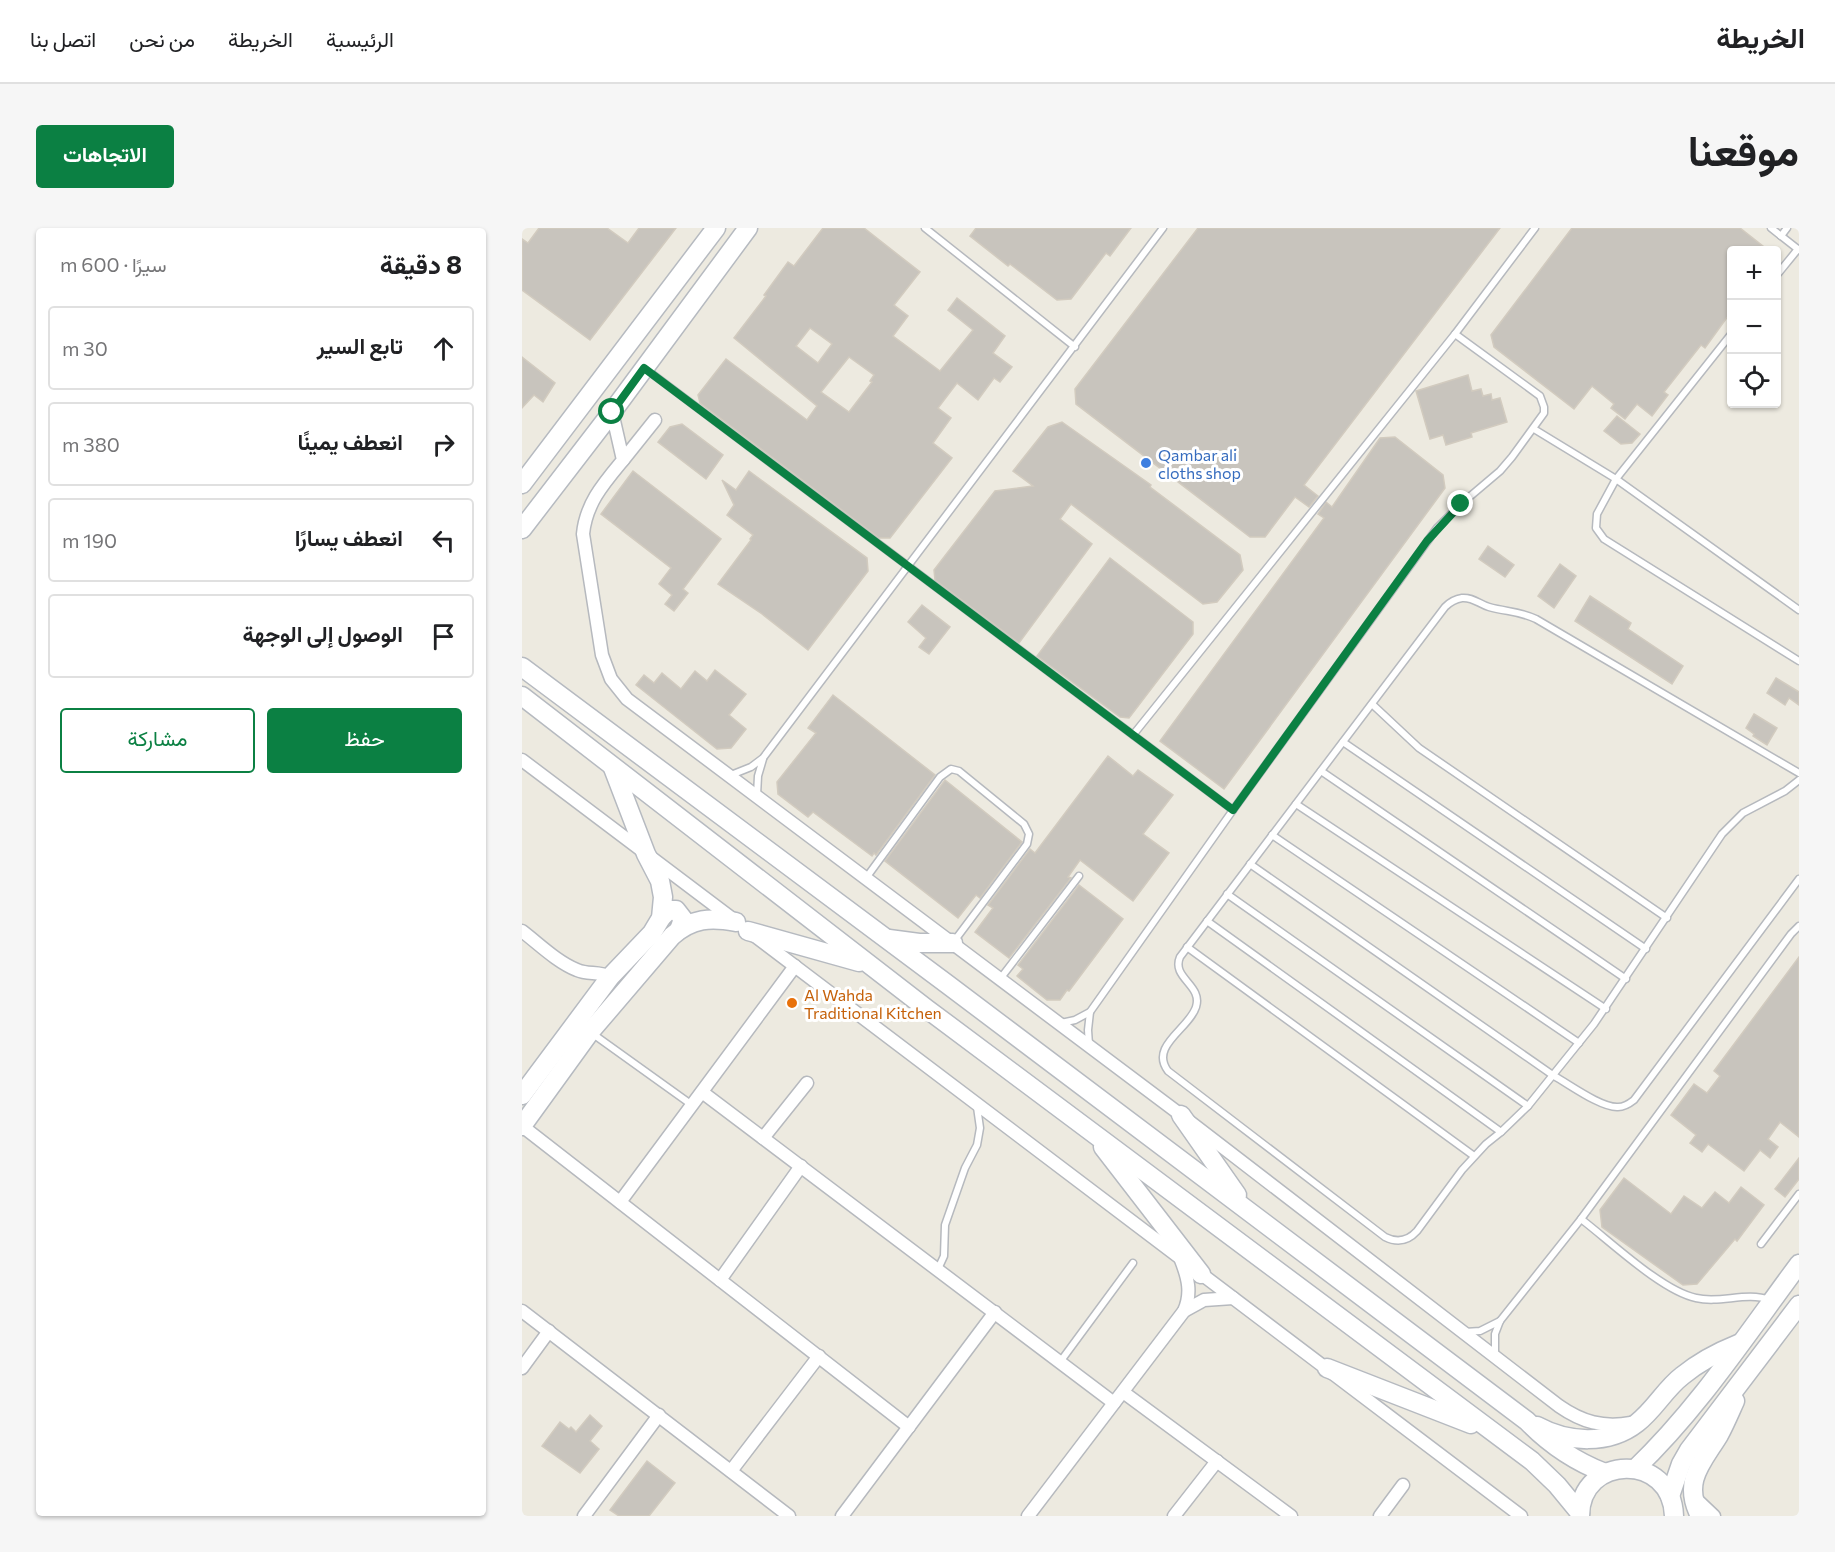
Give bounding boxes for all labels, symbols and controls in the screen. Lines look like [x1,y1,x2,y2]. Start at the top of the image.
text: الخريطة [1716,20,1805,54]
text: اتصل بنا [30,26,96,51]
text: من نحن [129,26,195,51]
text: الخريطة [228,26,293,51]
text: الرئيسية [326,26,394,51]
text: موقعنا [1688,123,1799,175]
button: الاتجاهات [36,125,174,188]
map controls [1727,246,1781,408]
button: + [1727,246,1781,300]
text: 8 دقيقة [380,248,462,279]
text: سيرًا · 600 m [60,252,167,276]
button: − [1727,300,1781,354]
text: تابع السير [317,332,403,359]
icon: ahead [427,332,460,365]
text: 30 m [62,336,108,360]
button: locate [1727,354,1781,408]
route start [598,398,624,424]
text: انعطف يمينًا [297,428,403,455]
icon: right [427,428,460,461]
text: 380 m [62,432,120,456]
place label: Qambar ali cloths shop [1158,445,1241,482]
marker: Qambar ali cloths shop [1139,456,1153,470]
route end [1447,490,1473,516]
text: انعطف يسارًا [295,524,403,551]
icon: left [427,524,460,557]
text: 190 m [62,528,117,552]
text: الوصول إلى الوجهة [243,620,403,647]
icon: arrive [427,620,460,653]
button: مشاركة [60,708,255,773]
button: حفظ [267,708,462,773]
place label: Al Wahda Traditional Kitchen [804,985,942,1022]
marker: Al Wahda Traditional Kitchen [785,996,799,1010]

